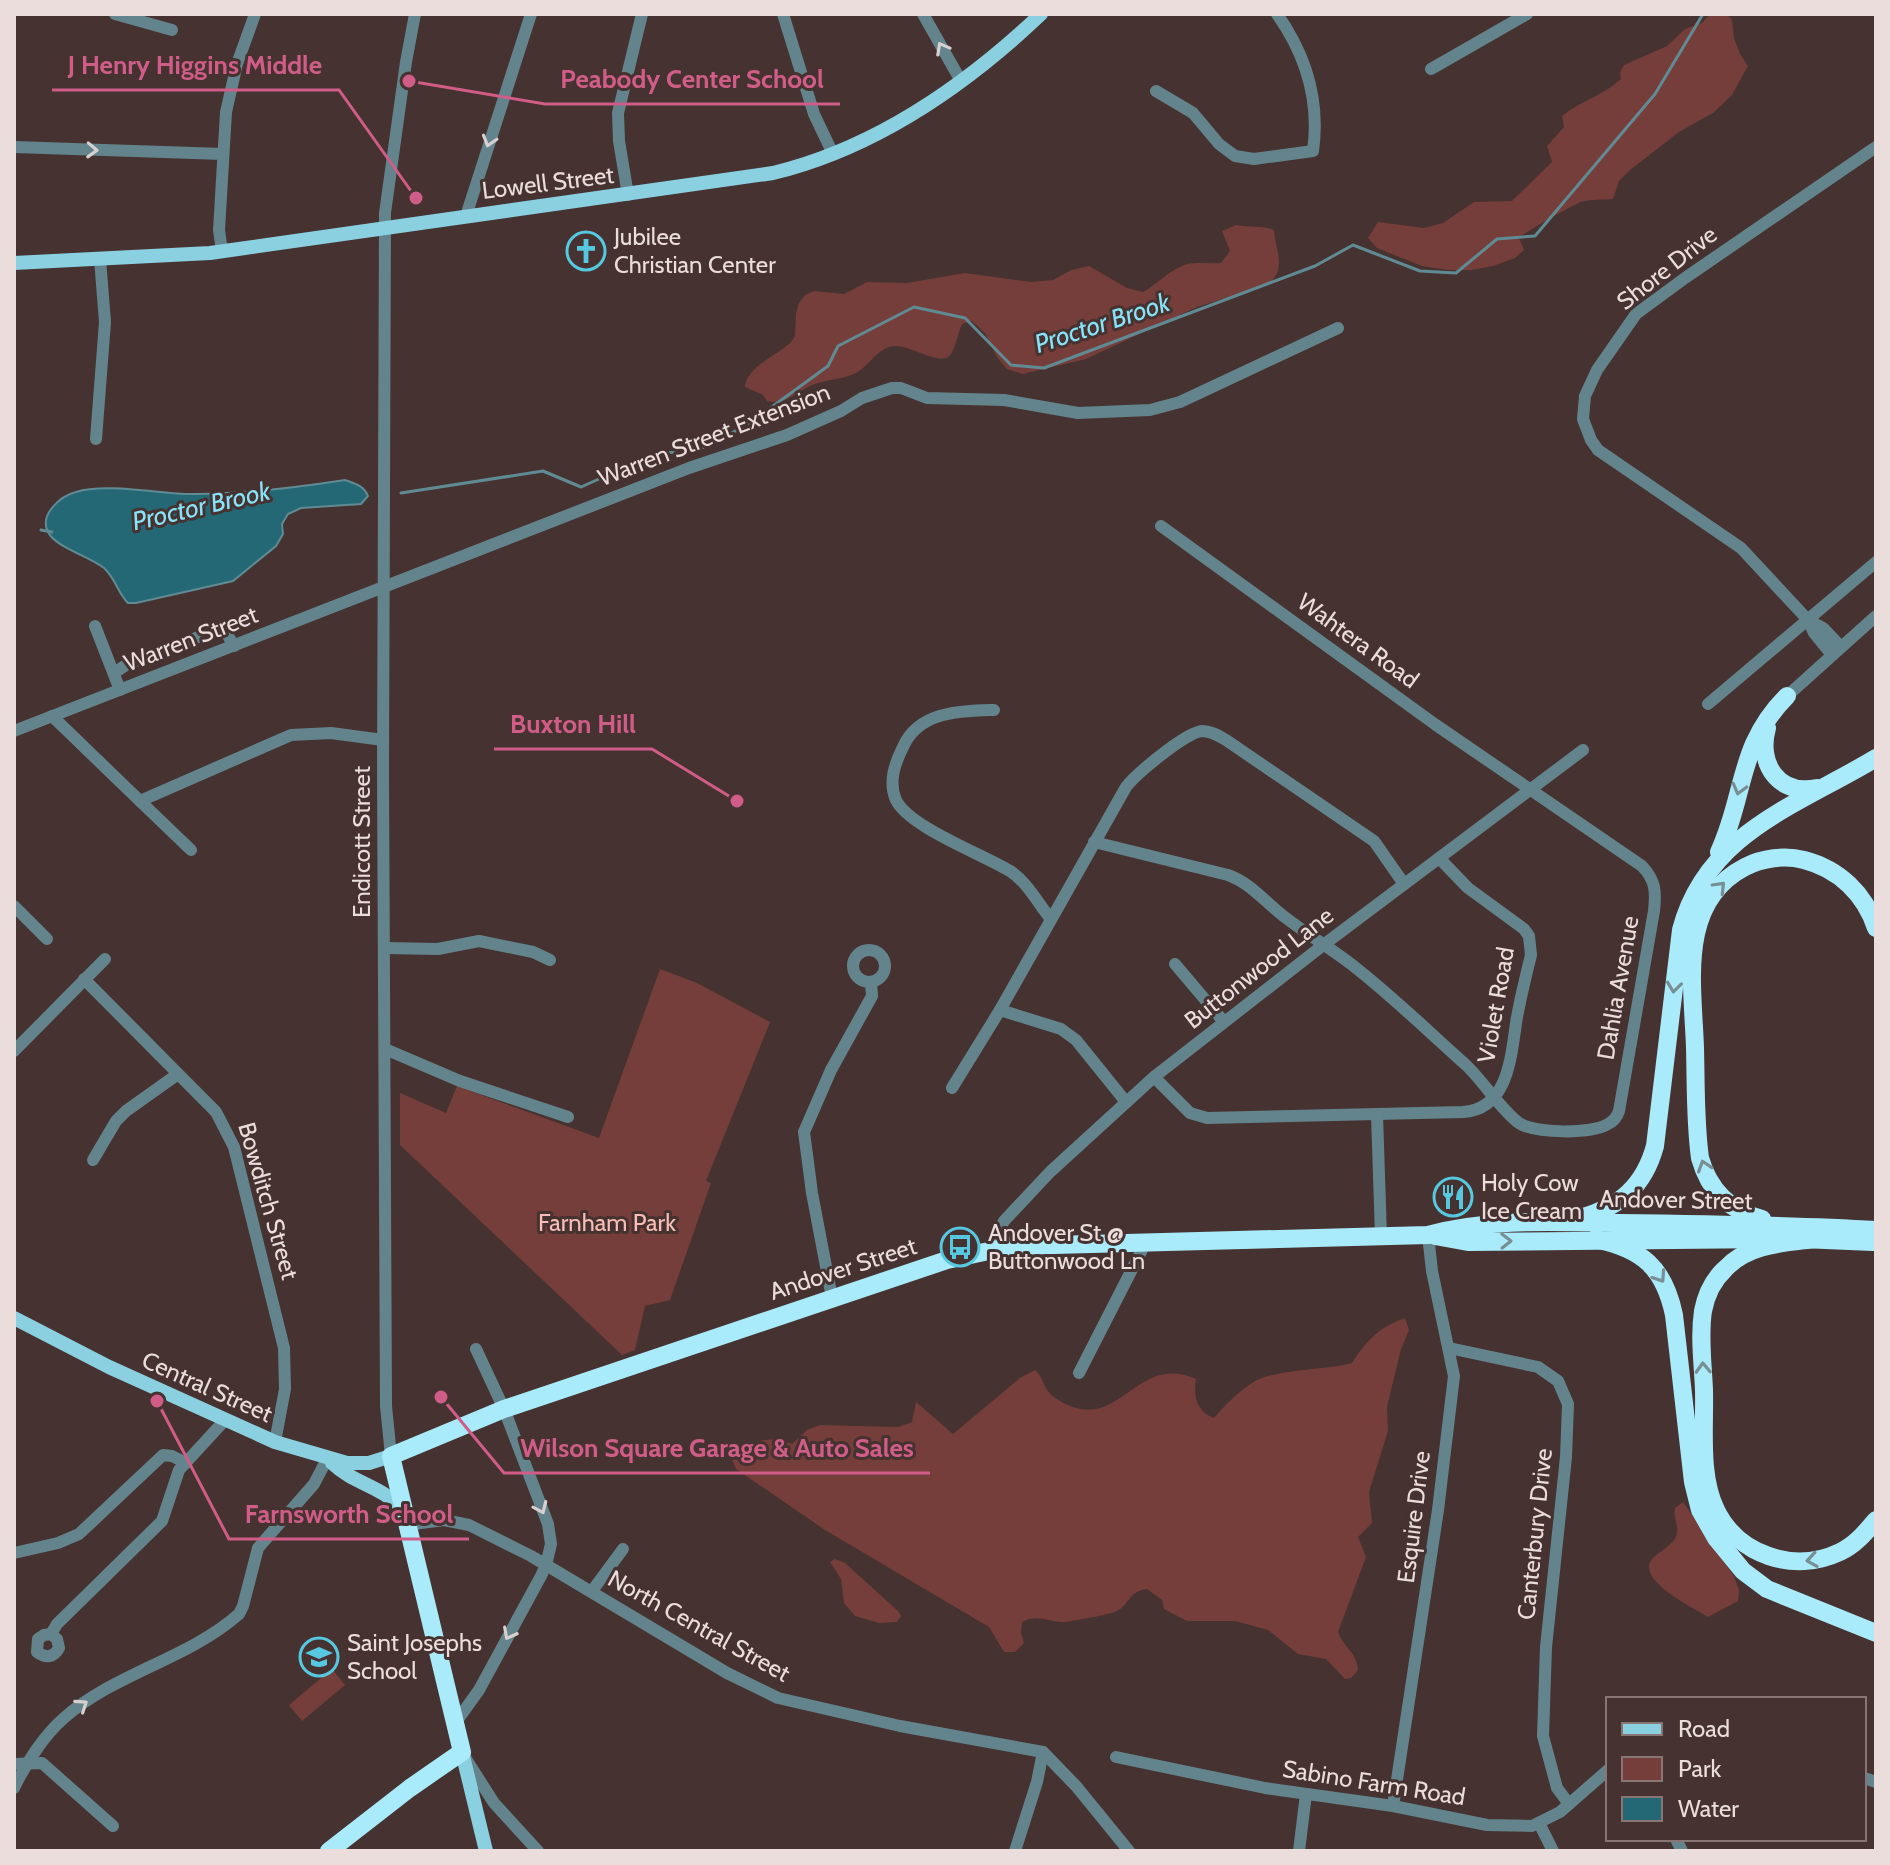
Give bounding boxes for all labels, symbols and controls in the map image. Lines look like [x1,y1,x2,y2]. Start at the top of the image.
callout: J Henry Higgins Middle [52,40,339,90]
one-way arrow [936,42,952,56]
text: J Henry Higgins Middle [67,49,322,81]
callout: Peabody Center School [545,54,840,104]
text: Peabody Center School [560,63,824,95]
one-way arrow [482,134,498,148]
one-way arrow [86,141,99,158]
street label: Lowell Street [480,160,616,205]
street label: Shore Drive [1611,220,1722,316]
place label: Jubilee Christian Center [613,222,776,279]
church icon: Jubilee Christian Center [565,230,607,272]
water label: Proctor Brook [1030,286,1175,360]
street label: Warren Street Extension [594,377,834,492]
water label: Proctor Brook [129,474,274,537]
street label: Wahtera Road [1292,587,1425,694]
street label: Warren Street [120,600,262,677]
callout: Buxton Hill [494,699,652,749]
text: Buxton Hill [510,708,636,740]
street label: Endicott Street [347,766,376,918]
one-way arrow [1732,781,1749,795]
one-way arrow [1710,881,1724,896]
street label: Buttonwood Lane [1178,900,1339,1035]
street label: Dahlia Avenue [1591,914,1644,1062]
street label: Violet Road [1471,945,1520,1065]
one-way arrow [1665,981,1682,994]
street label: Bowditch Street [232,1119,305,1283]
one-way arrow [1697,1160,1713,1173]
place label: Holy Cow Ice Cream [1481,1168,1582,1225]
restaurant icon: Holy Cow Ice Cream [1432,1176,1474,1218]
street label: Andover Street [1599,1184,1753,1215]
park label: Farnham Park [538,1208,676,1237]
place label: Andover St @ Buttonwood Ln [988,1218,1145,1275]
bus stop icon: Andover St @ Buttonwood Ln [939,1226,981,1268]
street label: Andover Street [766,1231,920,1306]
one-way arrow [1500,1232,1513,1250]
one-way arrow [1650,1269,1665,1283]
street label: Central Street [137,1345,277,1428]
one-way arrow [1694,1361,1711,1374]
callout: Wilson Square Garage & Auto Sales [504,1423,930,1473]
text: Wilson Square Garage & Auto Sales [520,1432,914,1464]
street label: Canterbury Drive [1511,1447,1558,1621]
street label: Esquire Drive [1391,1449,1436,1585]
callout: Farnsworth School [229,1489,469,1539]
text: Farnsworth School [245,1498,453,1530]
one-way arrow [532,1500,548,1515]
one-way arrow [1805,1550,1818,1567]
street label: North Central Street [603,1564,795,1688]
one-way arrow [504,1626,519,1640]
place label: Saint Josephs School [347,1628,482,1685]
school or university icon: Saint Josephs School [298,1636,340,1678]
legend [1606,1697,1866,1841]
one-way arrow [73,1700,87,1715]
text: Road [1678,1714,1730,1743]
street label: Sabino Farm Road [1281,1754,1468,1811]
text: Park [1678,1754,1721,1783]
text: Water [1678,1794,1739,1823]

